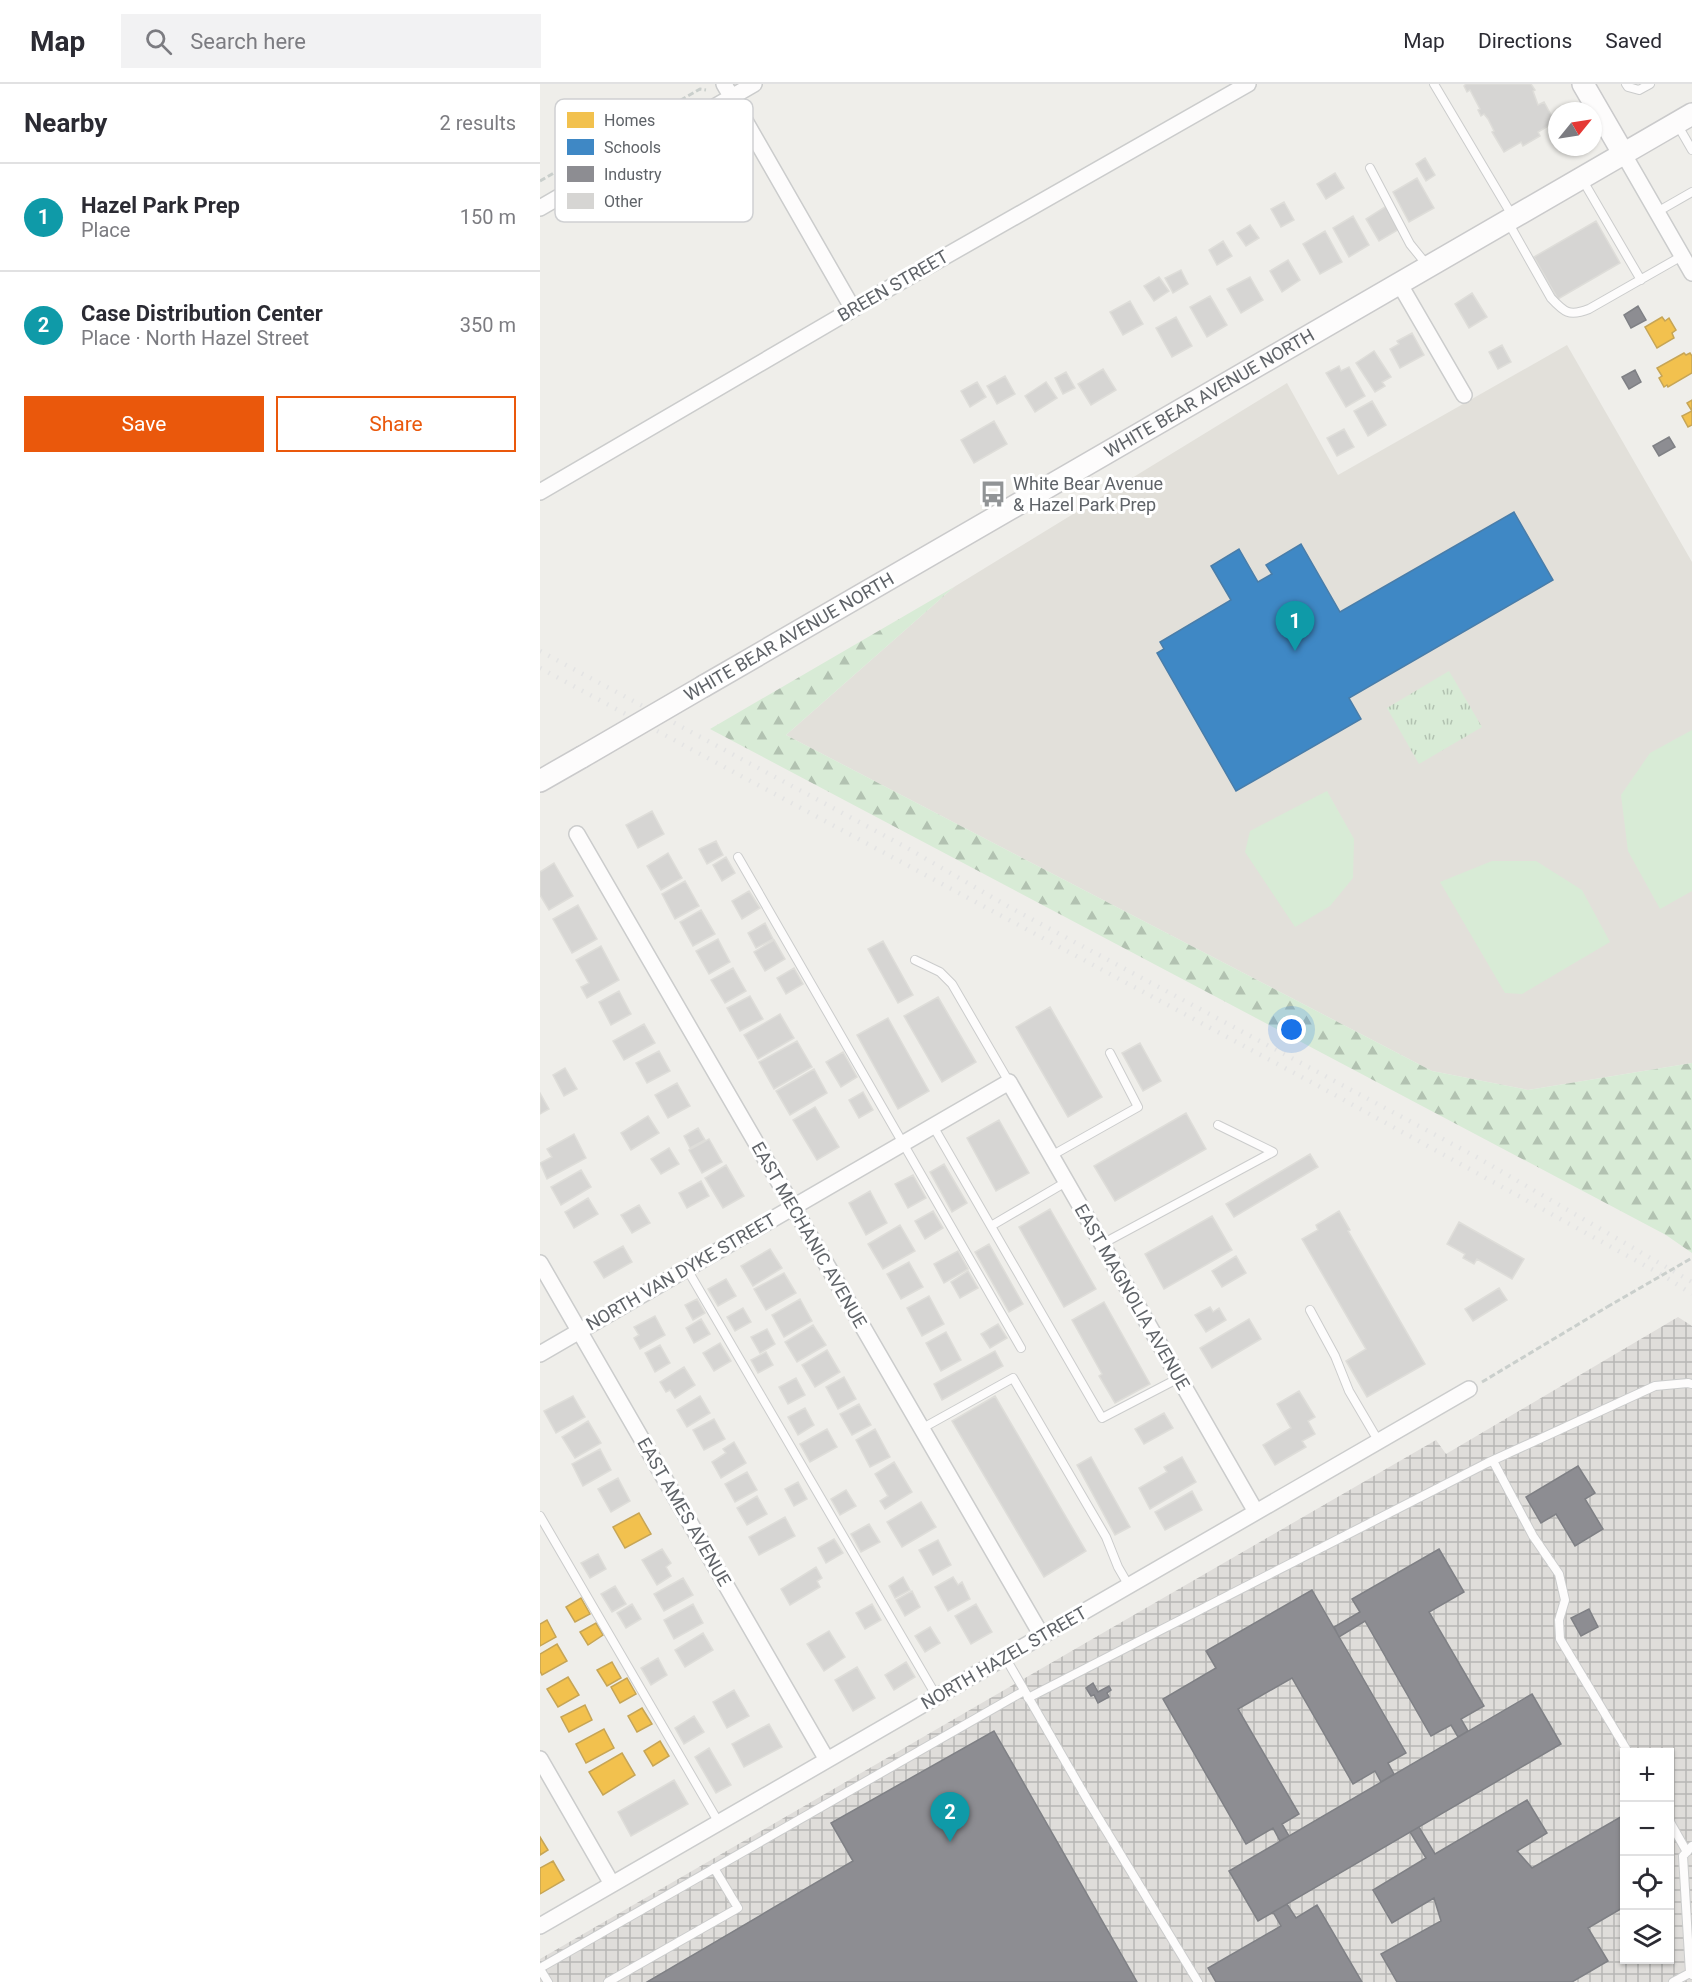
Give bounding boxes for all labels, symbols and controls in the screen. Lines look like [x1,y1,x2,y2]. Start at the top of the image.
search box [121,14,541,68]
text: Map [30,25,85,58]
icon: search [142,25,175,58]
text: Search here [190,29,306,54]
text: Map [1403,29,1445,53]
text: Directions [1478,29,1572,53]
text: Saved [1605,29,1662,53]
legend [555,99,753,222]
north arrow [1548,102,1602,156]
text: Nearby [24,108,107,138]
text: 2 results [440,111,516,135]
text: Homes [604,111,655,130]
text: Schools [604,138,661,157]
text: Industry [604,165,662,184]
text: Other [604,192,644,211]
text: Hazel Park Prep [81,193,240,218]
text: 1 [38,205,49,229]
text: 150 m [460,205,516,229]
text: Place [81,218,130,242]
street label: BREEN STREET [834,245,952,326]
text: Case Distribution Center [81,301,323,326]
text: 2 [38,313,49,337]
text: 350 m [460,313,516,337]
street label: WHITE BEAR AVENUE NORTH [1101,324,1318,462]
text: Place · North Hazel Street [81,326,309,350]
button: Save [24,396,264,452]
button: Share [276,396,516,452]
place label: White Bear Avenue & Hazel Park Prep [1013,473,1163,515]
bus stop icon: White Bear Avenue & Hazel Park Prep [978,479,1008,509]
street label: WHITE BEAR AVENUE NORTH [680,568,897,705]
pin: 1 [1276,602,1314,651]
your location [1277,1015,1306,1044]
street label: EAST MECHANIC AVENUE [748,1138,871,1331]
street label: EAST MAGNOLIA AVENUE [1071,1200,1194,1393]
street label: NORTH VAN DYKE STREET [582,1208,780,1335]
street label: EAST AMES AVENUE [633,1434,735,1590]
street label: NORTH HAZEL STREET [917,1601,1090,1714]
map controls [1620,1748,1674,1964]
button: + [1620,1748,1674,1802]
pin: 2 [930,1792,970,1842]
button: − [1620,1802,1674,1856]
button: locate [1620,1856,1674,1910]
button: layers [1620,1910,1674,1964]

